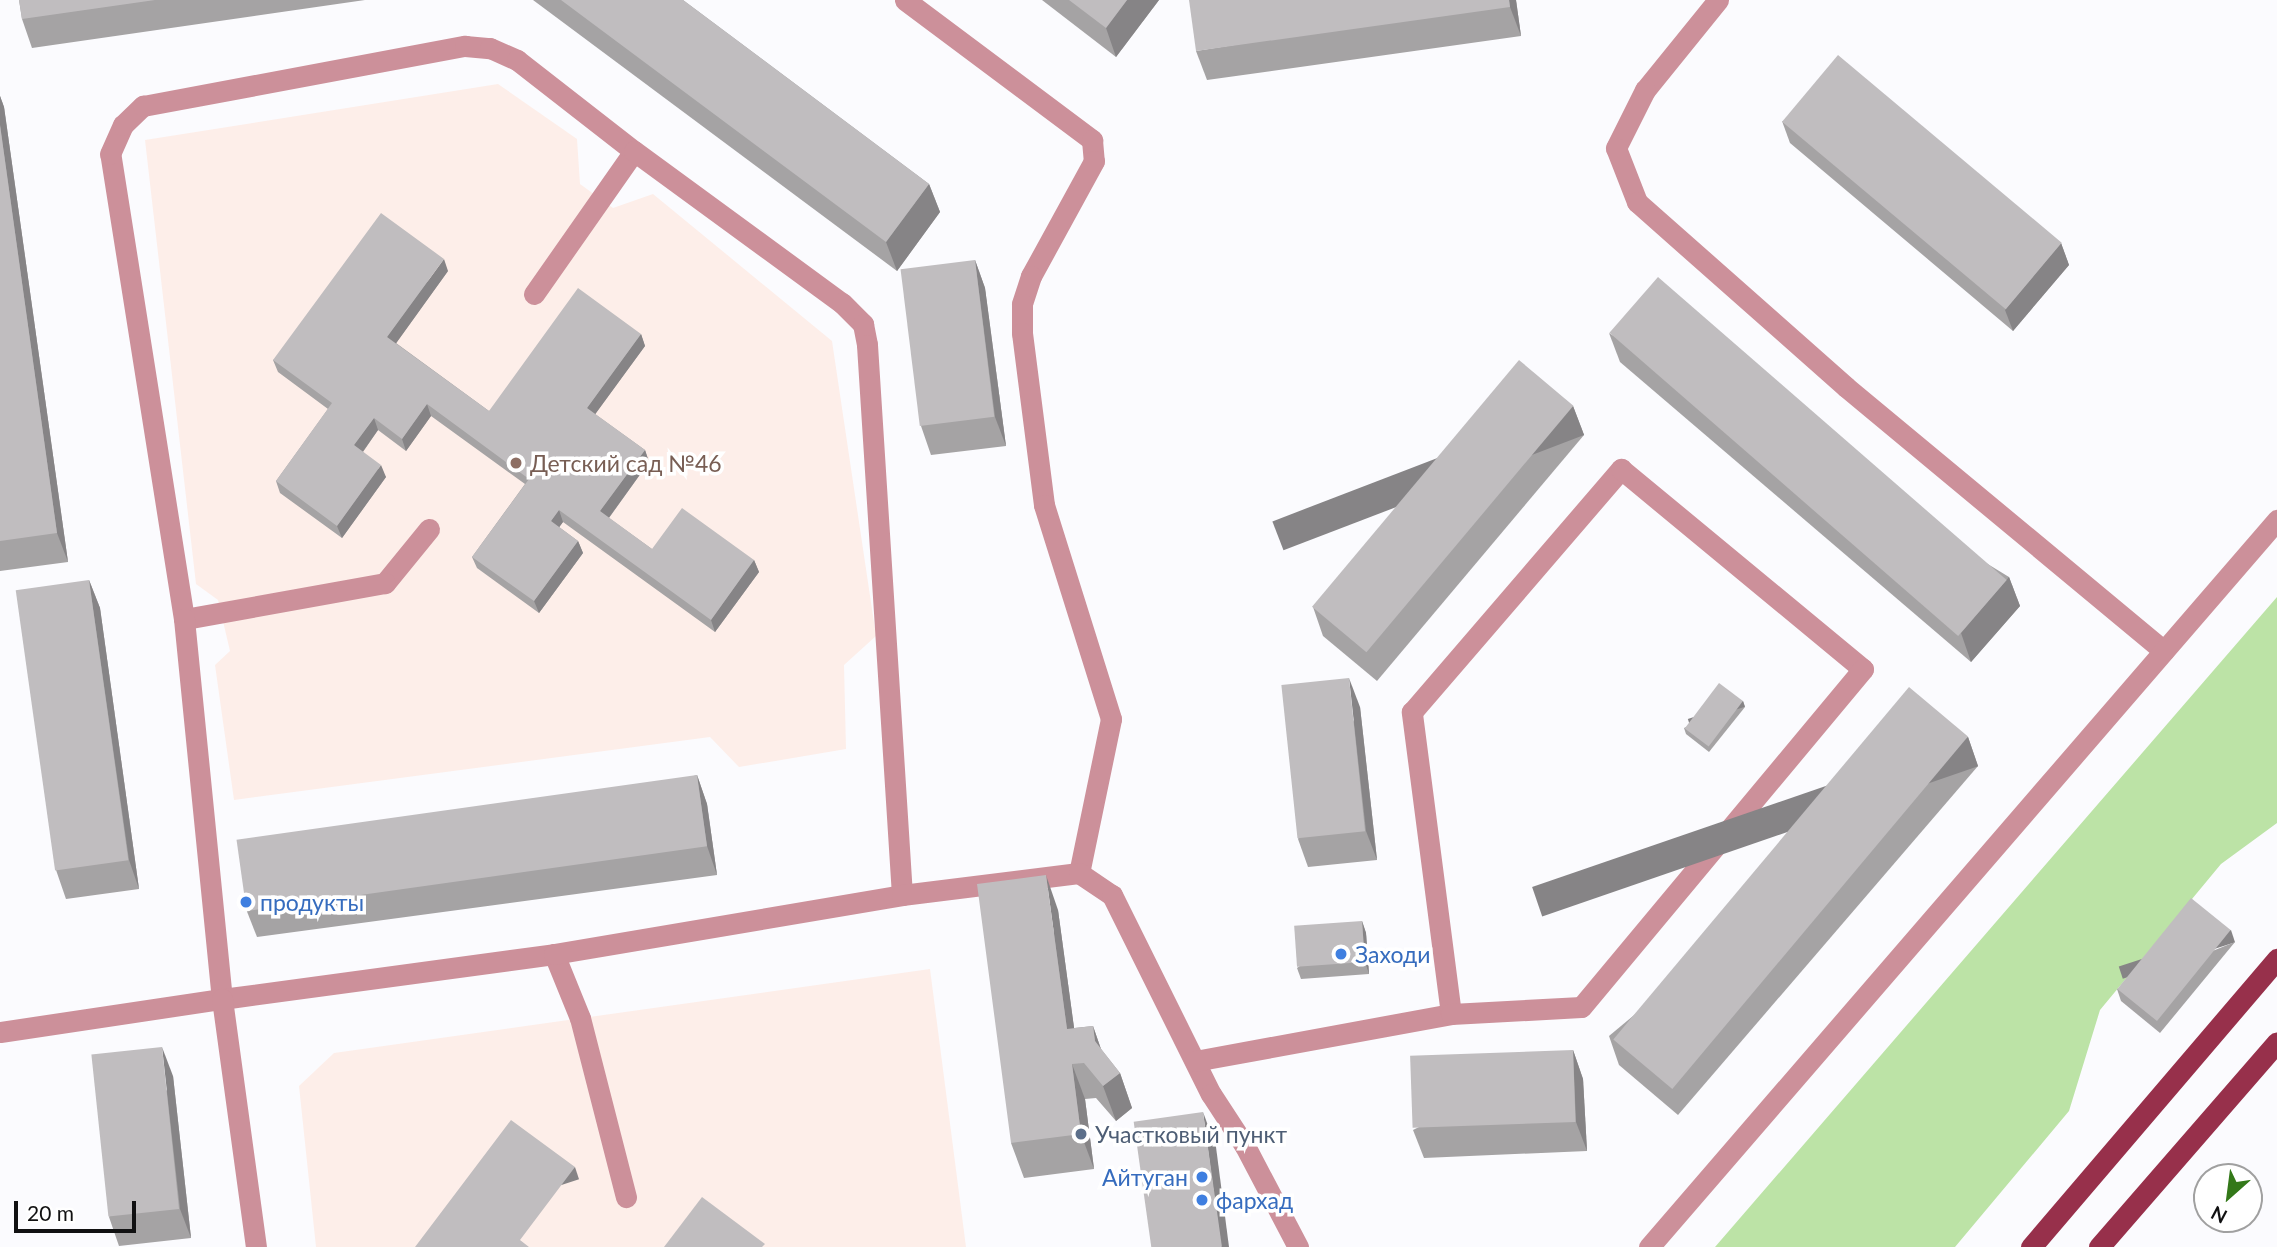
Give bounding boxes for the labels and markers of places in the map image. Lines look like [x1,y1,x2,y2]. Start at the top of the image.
place label: Детский сад №46 [530,449,722,477]
marker: Детский сад №46 [508,455,524,471]
place label: продукты [260,888,364,916]
marker: продукты [238,894,254,910]
place label: Заходи [1355,940,1430,968]
marker: Заходи [1333,946,1349,962]
place label: Участковый пункт [1095,1120,1287,1148]
marker: Участковый пункт [1073,1126,1089,1142]
place label: Айтуган [1102,1163,1188,1191]
marker: Айтуган [1194,1169,1210,1185]
place label: фархад [1216,1186,1293,1214]
marker: фархад [1194,1192,1210,1208]

